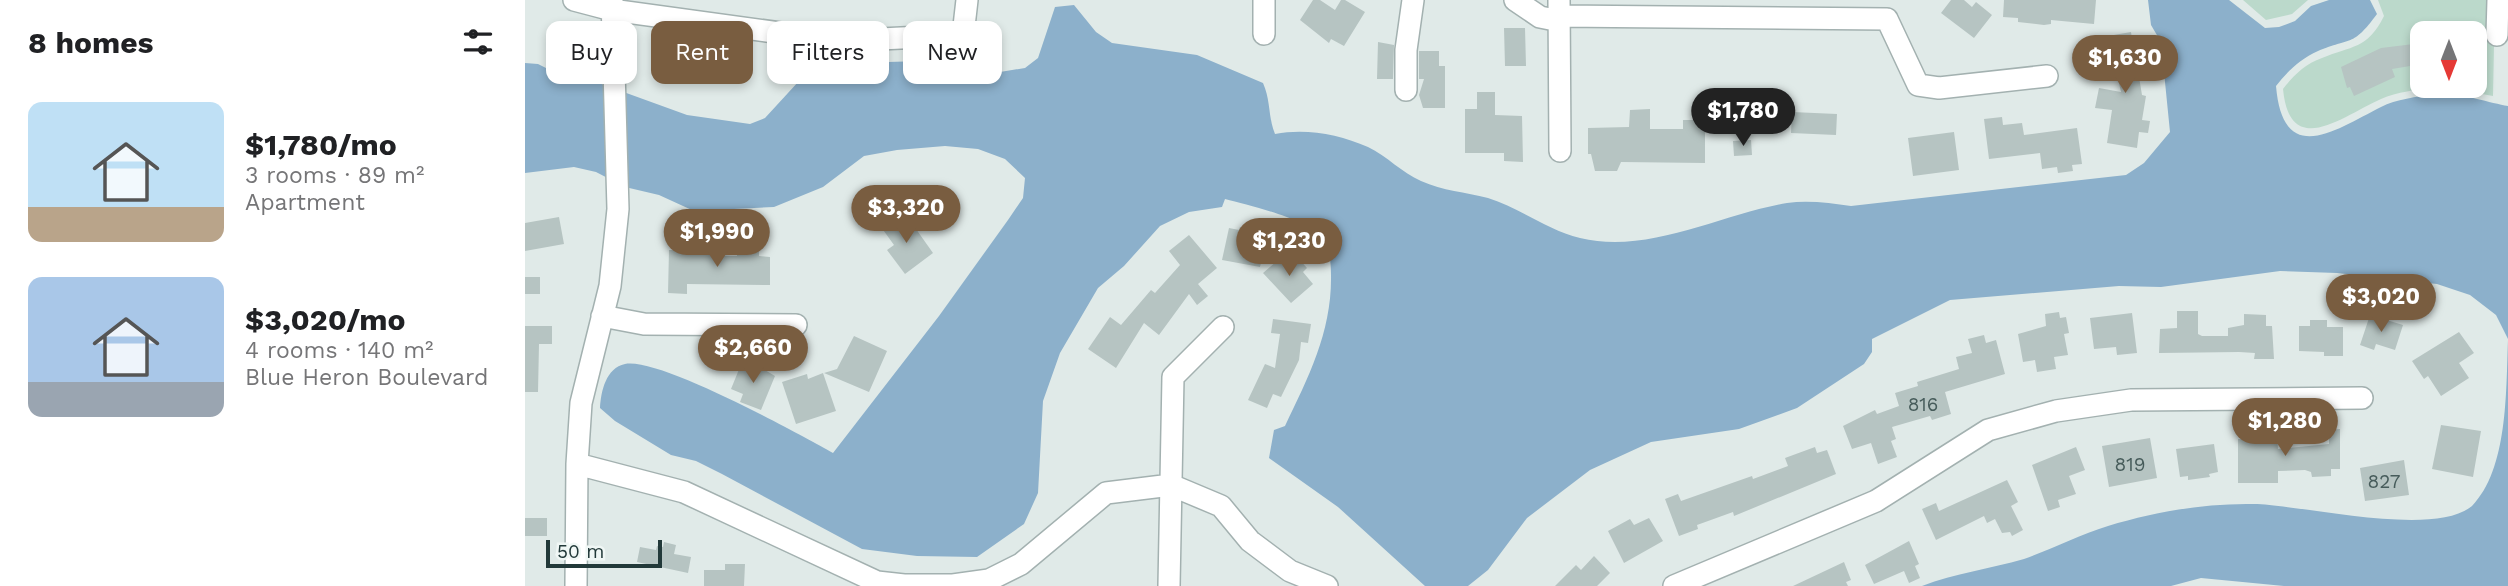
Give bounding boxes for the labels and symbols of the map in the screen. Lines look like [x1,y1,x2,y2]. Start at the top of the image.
north arrow [2410,21,2487,98]
pin: $1,630 [2068,36,2182,95]
pin: $1,780 [1686,88,1800,148]
pin: $3,320 [849,186,963,245]
pin: $1,990 [660,210,774,269]
pin: $1,230 [1232,218,1346,278]
pin: $3,020 [2324,274,2438,334]
pin: $2,660 [696,326,810,385]
house number: 816 [1908,393,1938,416]
pin: $1,280 [2228,398,2342,458]
house number: 819 [2115,453,2145,476]
house number: 827 [2367,470,2401,493]
scale bar [546,537,661,569]

